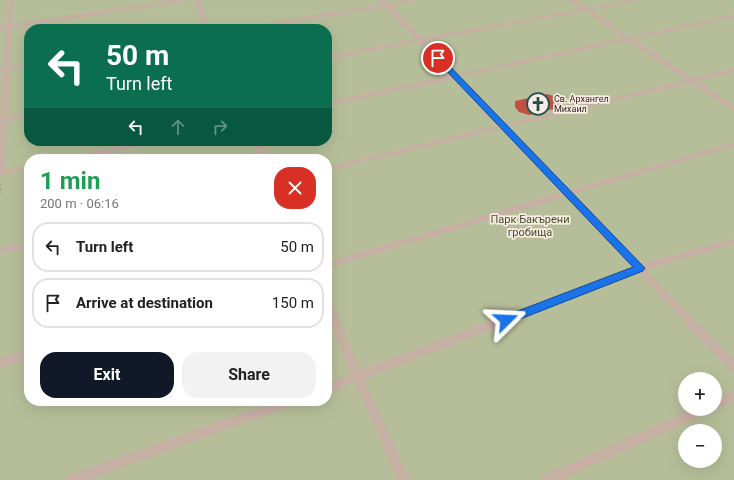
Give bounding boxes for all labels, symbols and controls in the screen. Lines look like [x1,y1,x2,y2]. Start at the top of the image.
text: 50 m [106,39,169,72]
icon: left [40,40,92,92]
pin [421,41,455,75]
icon: arrive [427,47,449,69]
text: Turn left [106,73,172,94]
church icon: Св. Архангел Михаил [525,91,551,117]
place label: Св. Архангел Михаил [554,94,609,114]
icon: left [125,116,147,138]
icon: ahead [167,116,189,138]
icon: right [209,116,231,138]
text: 1 min [40,167,100,195]
button: close [274,167,316,209]
text: 200 m · 06:16 [40,196,119,211]
park label: Парк Бакърени гробища [490,213,570,239]
icon: left [42,236,64,258]
text: Turn left [76,238,133,256]
text: 50 m [280,238,314,256]
icon: arrive [42,292,64,314]
text: Arrive at destination [76,294,213,312]
text: 150 m [272,294,314,312]
position arrow [485,299,527,341]
button: Exit [40,352,174,398]
button: Share [182,352,316,398]
map controls [678,372,722,468]
button: + [678,372,722,416]
button: − [678,424,722,468]

